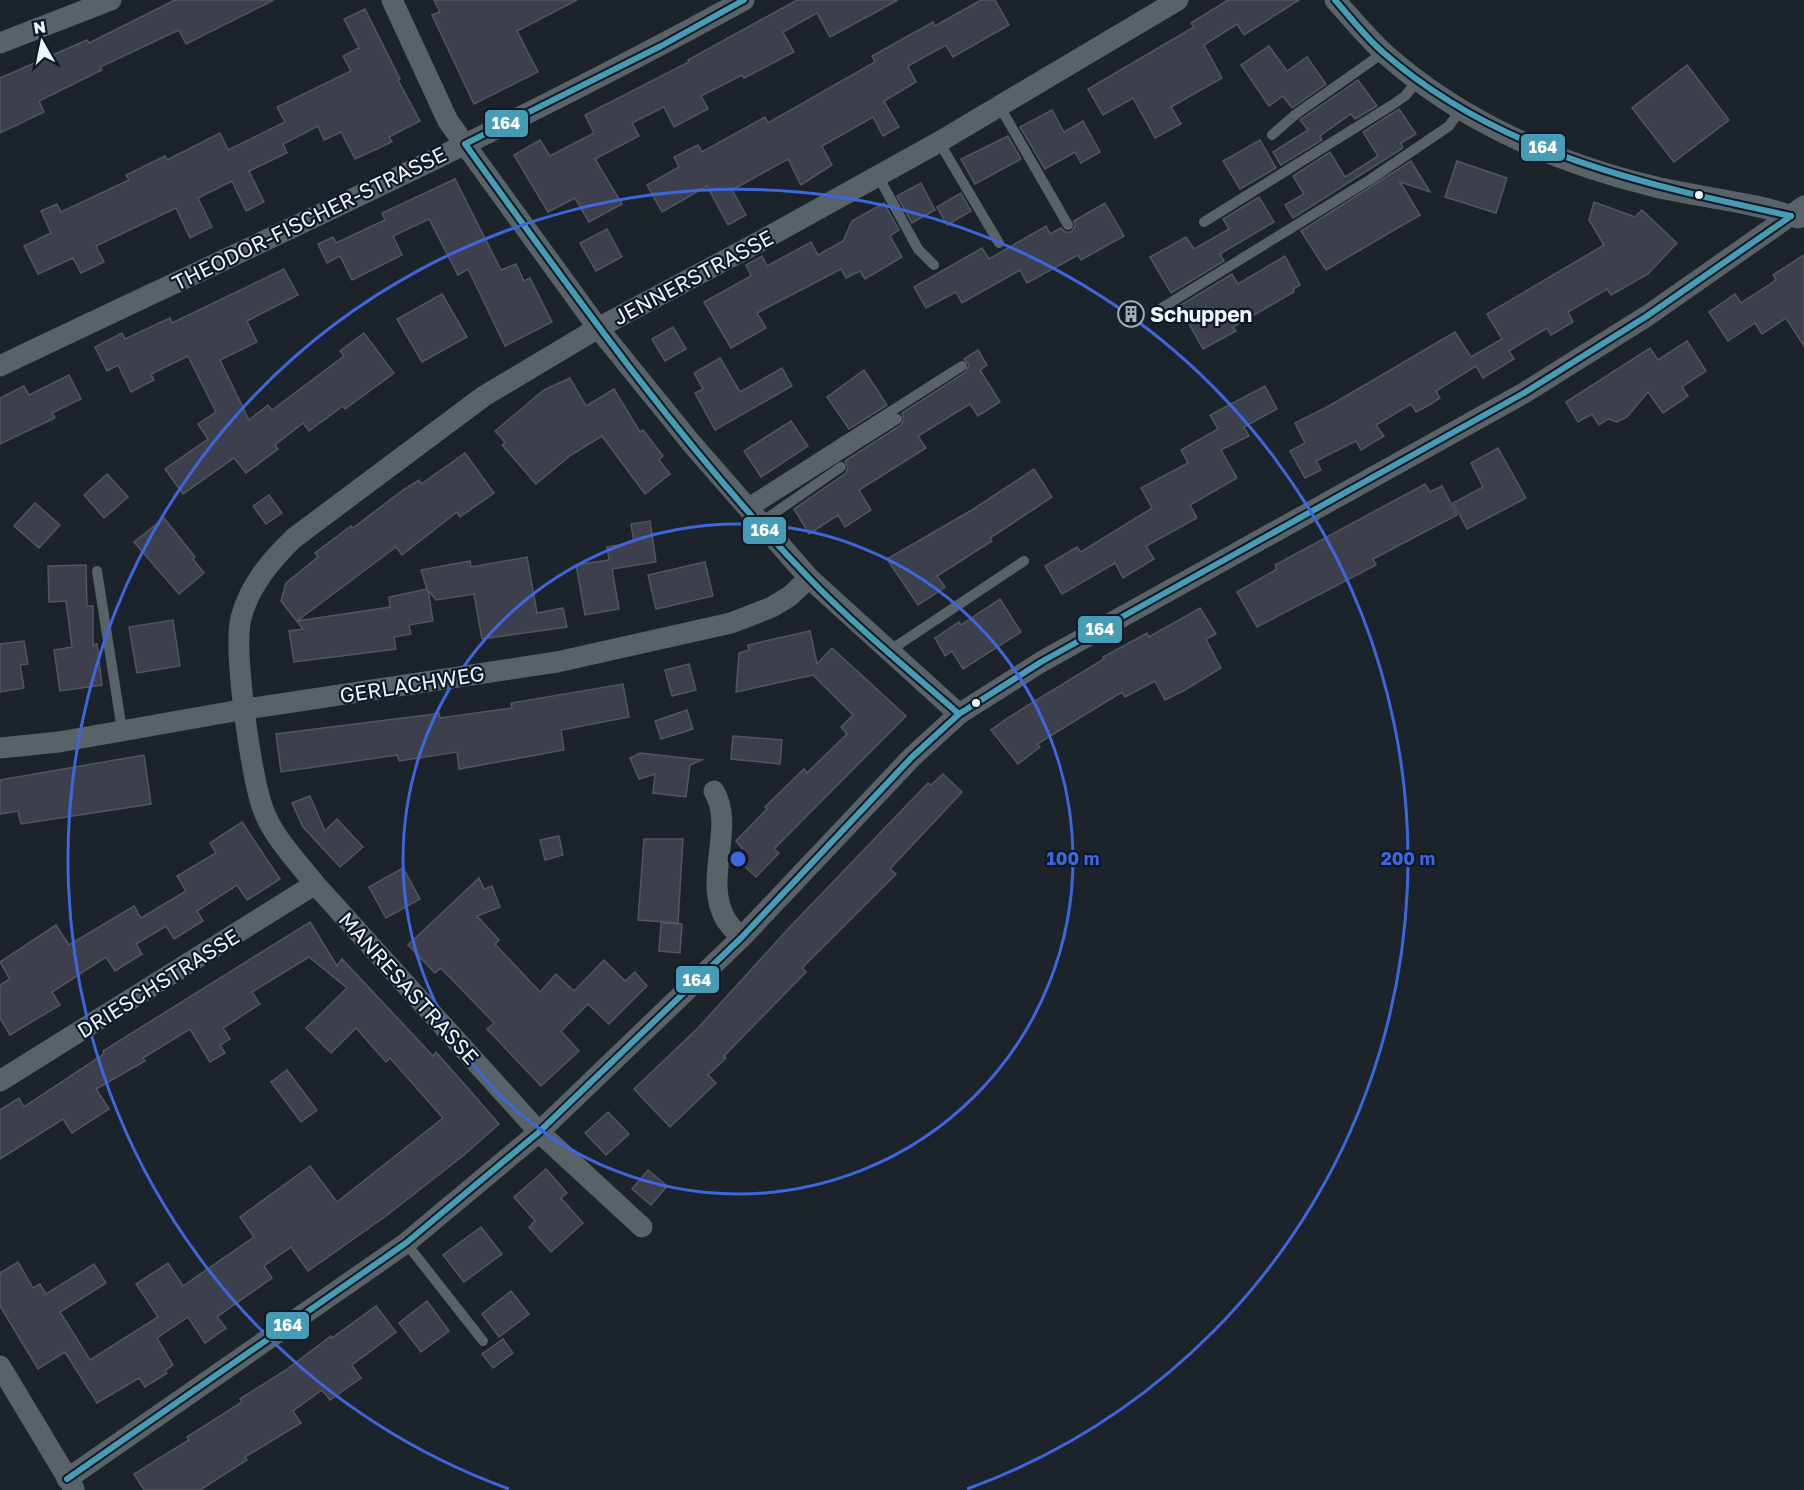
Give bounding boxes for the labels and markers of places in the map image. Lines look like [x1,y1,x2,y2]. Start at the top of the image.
unlabelled marker [1693,189,1705,201]
building icon: Schuppen [1116,299,1146,329]
place label: Schuppen [1150,301,1252,327]
unlabelled marker [970,697,982,709]
centre of rings [728,849,748,869]

